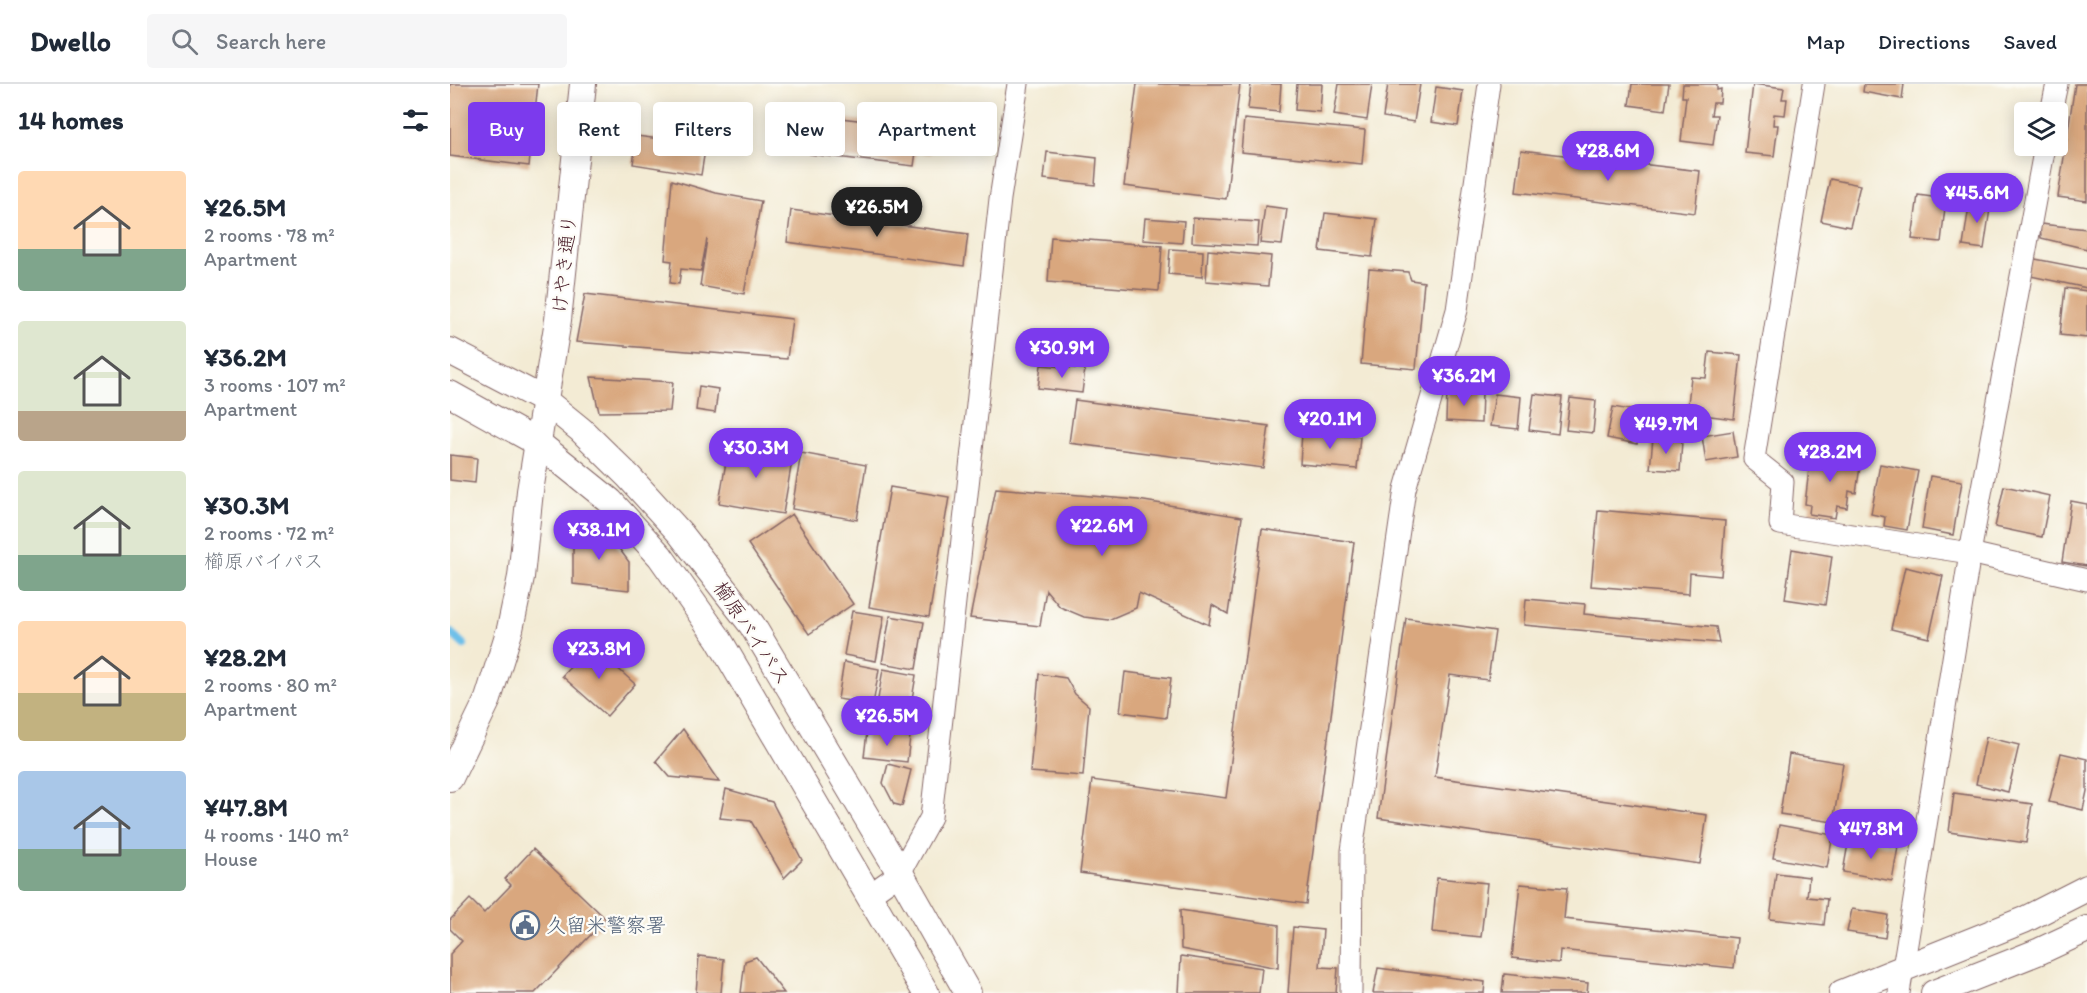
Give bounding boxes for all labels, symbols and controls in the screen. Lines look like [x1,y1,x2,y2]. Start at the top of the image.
search box [147,14,567,68]
text: Dwello [30,24,111,58]
icon: search [168,25,201,58]
text: Search here [216,28,326,55]
text: Map [1807,29,1845,54]
text: Directions [1878,29,1970,54]
text: Saved [2003,29,2057,54]
chip: Buy [468,102,545,156]
chip: Rent [557,102,641,156]
chip: Filters [653,102,753,156]
chip: New [765,102,845,156]
chip: Apartment [857,102,997,156]
map controls [2014,102,2068,156]
button: layers [2014,102,2068,156]
text: 14 homes [18,104,124,136]
icon: filters [399,104,432,137]
pin: ¥28.6M [1559,131,1657,182]
text: ¥28.6M [1576,138,1640,162]
pin: ¥45.6M [1928,173,2026,224]
text: ¥45.6M [1945,180,2009,204]
pin: ¥26.5M [828,187,926,238]
text: ¥26.5M [204,191,286,223]
text: ¥26.5M [845,194,909,218]
icon: home [66,195,138,267]
street label: けやき通り [547,213,581,315]
text: 2 rooms · 78 m² [204,223,335,247]
text: Apartment [204,247,297,271]
pin: ¥30.9M [1013,328,1111,379]
text: ¥30.9M [1029,335,1095,359]
text: ¥36.2M [204,341,287,373]
icon: home [66,345,138,417]
pin: ¥36.2M [1415,356,1513,407]
text: ¥36.2M [1432,363,1496,387]
text: 3 rooms · 107 m² [204,373,346,397]
text: Apartment [204,397,297,421]
pin: ¥20.1M [1281,399,1379,450]
pin: ¥49.7M [1617,404,1715,455]
text: ¥20.1M [1298,406,1362,430]
text: ¥49.7M [1634,411,1698,435]
pin: ¥30.3M [707,428,805,479]
pin: ¥28.2M [1781,432,1879,483]
text: ¥30.3M [723,435,789,459]
text: ¥28.2M [1798,439,1862,463]
text: ¥30.3M [204,489,290,521]
icon: home [66,495,138,567]
pin: ¥22.6M [1053,506,1151,557]
pin: ¥38.1M [550,510,648,561]
text: ¥22.6M [1070,513,1134,537]
text: ¥38.1M [568,517,630,541]
text: 2 rooms · 72 m² [204,521,334,545]
text: 櫛原バイパス [204,549,324,573]
street label: 櫛原バイパス [709,577,795,689]
pin: ¥23.8M [550,629,648,680]
text: ¥23.8M [567,636,631,660]
text: ¥28.2M [204,641,287,673]
icon: home [66,645,138,717]
text: 2 rooms · 80 m² [204,673,337,697]
pin: ¥26.5M [838,696,936,747]
text: Apartment [204,697,297,721]
text: ¥26.5M [855,703,919,727]
text: ¥47.8M [204,791,288,823]
icon: home [66,795,138,867]
pin: ¥47.8M [1822,809,1920,860]
text: ¥47.8M [1839,816,1903,840]
text: 4 rooms · 140 m² [204,823,349,847]
text: House [204,847,258,871]
public building icon: 久留米警察署 [509,909,541,941]
place label: 久留米警察署 [546,913,666,937]

